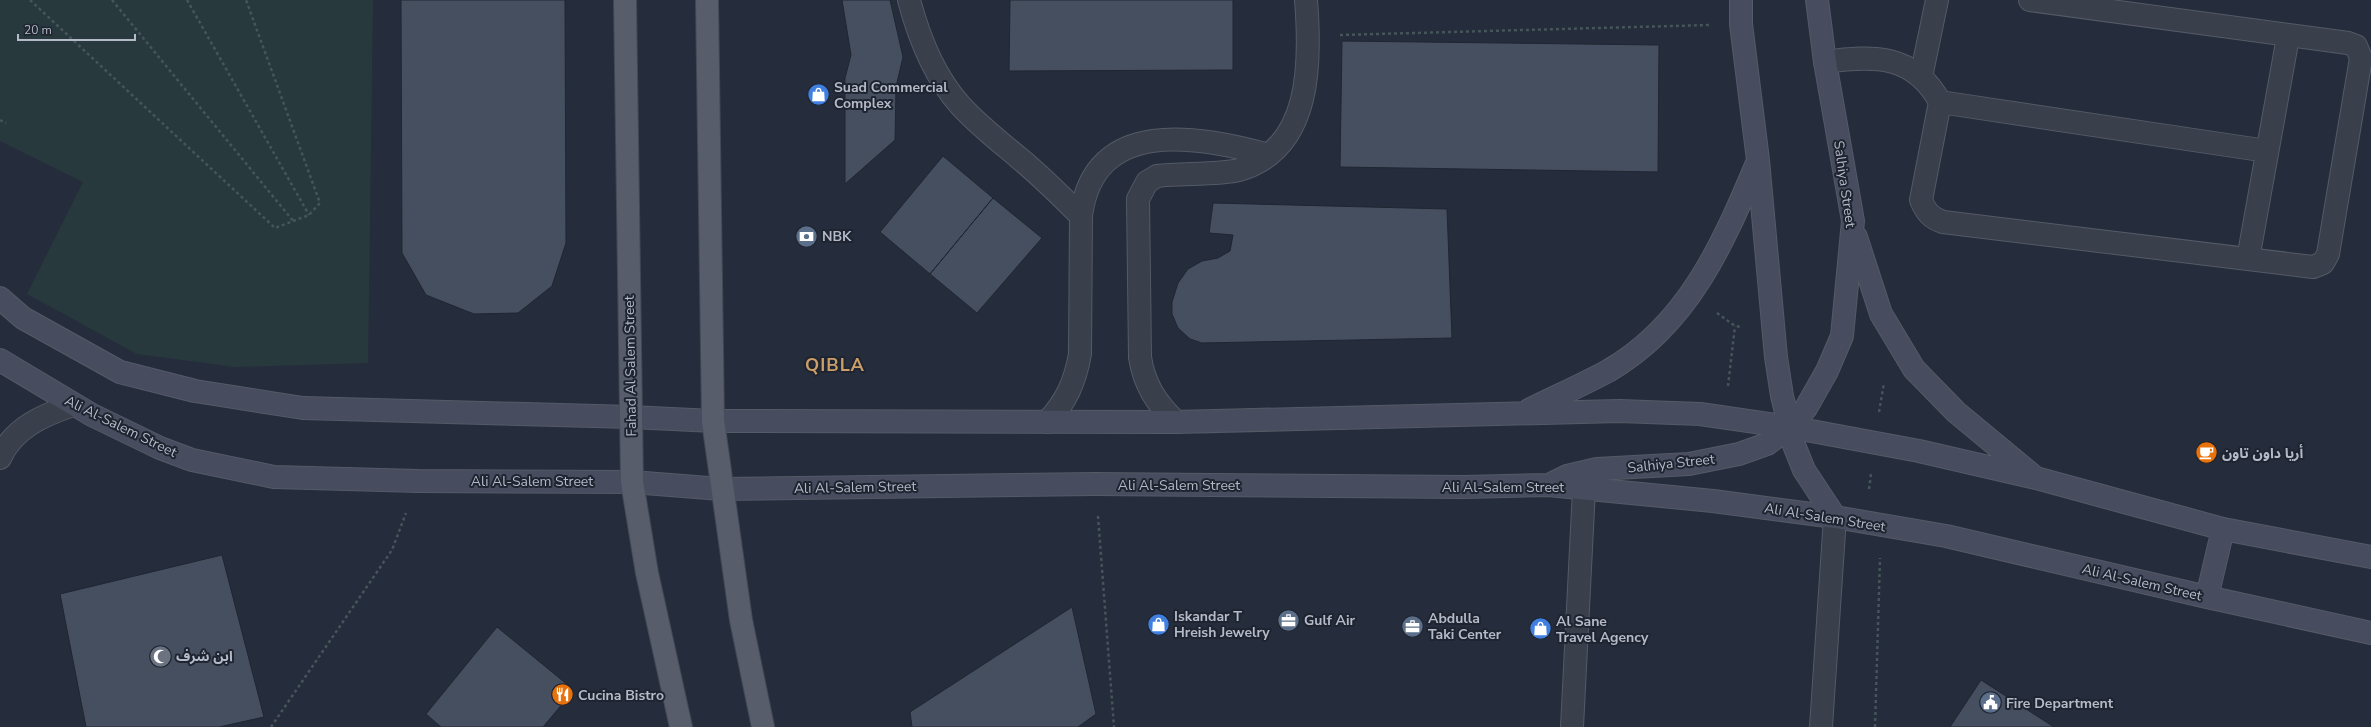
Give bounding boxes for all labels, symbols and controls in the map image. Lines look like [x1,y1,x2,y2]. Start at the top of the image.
scale bar [18,16,135,42]
text: 20 m [24,22,52,38]
place label: Suad Commercial Complex [834,78,948,113]
shop icon: Suad Commercial Complex [806,82,832,108]
street label: Salhiya Street [1829,139,1860,229]
bank icon: NBK [793,223,819,249]
place label: NBK [822,227,852,246]
street label: Fahad Al Salem Street [620,295,641,437]
district label: QIBLA [805,353,865,377]
street label: Ali Al-Salem Street [62,391,180,462]
cafe icon: أريا داون تاون [2193,440,2219,466]
place label: أريا داون تاون [2222,444,2304,463]
street label: Salhiya Street [1626,449,1716,478]
street label: Ali Al-Salem Street [471,472,593,491]
street label: Ali Al-Salem Street [1118,476,1240,495]
street label: Ali Al-Salem Street [794,477,916,498]
street label: Ali Al-Salem Street [1442,478,1564,497]
street label: Ali Al-Salem Street [1763,499,1887,536]
street label: Ali Al-Salem Street [2080,559,2204,606]
place label: Iskandar T Hreish Jewelry [1174,607,1270,642]
office icon: Gulf Air [1276,607,1302,633]
place label: Abdulla Taki Center [1428,609,1502,644]
shop icon: Iskandar T Hreish Jewelry [1145,611,1171,637]
place label: Gulf Air [1304,611,1356,630]
place label: Al Sane Travel Agency [1556,612,1649,647]
office icon: Abdulla Taki Center [1399,613,1425,639]
shop icon: Al Sane Travel Agency [1528,616,1554,642]
mosque icon: ابن شرف [147,643,173,669]
place label: ابن شرف [176,647,233,666]
restaurant icon: Cucina Bistro [550,682,576,708]
place label: Cucina Bistro [578,686,664,705]
public building icon: Fire Department [1978,690,2004,716]
place label: Fire Department [2006,694,2114,713]

